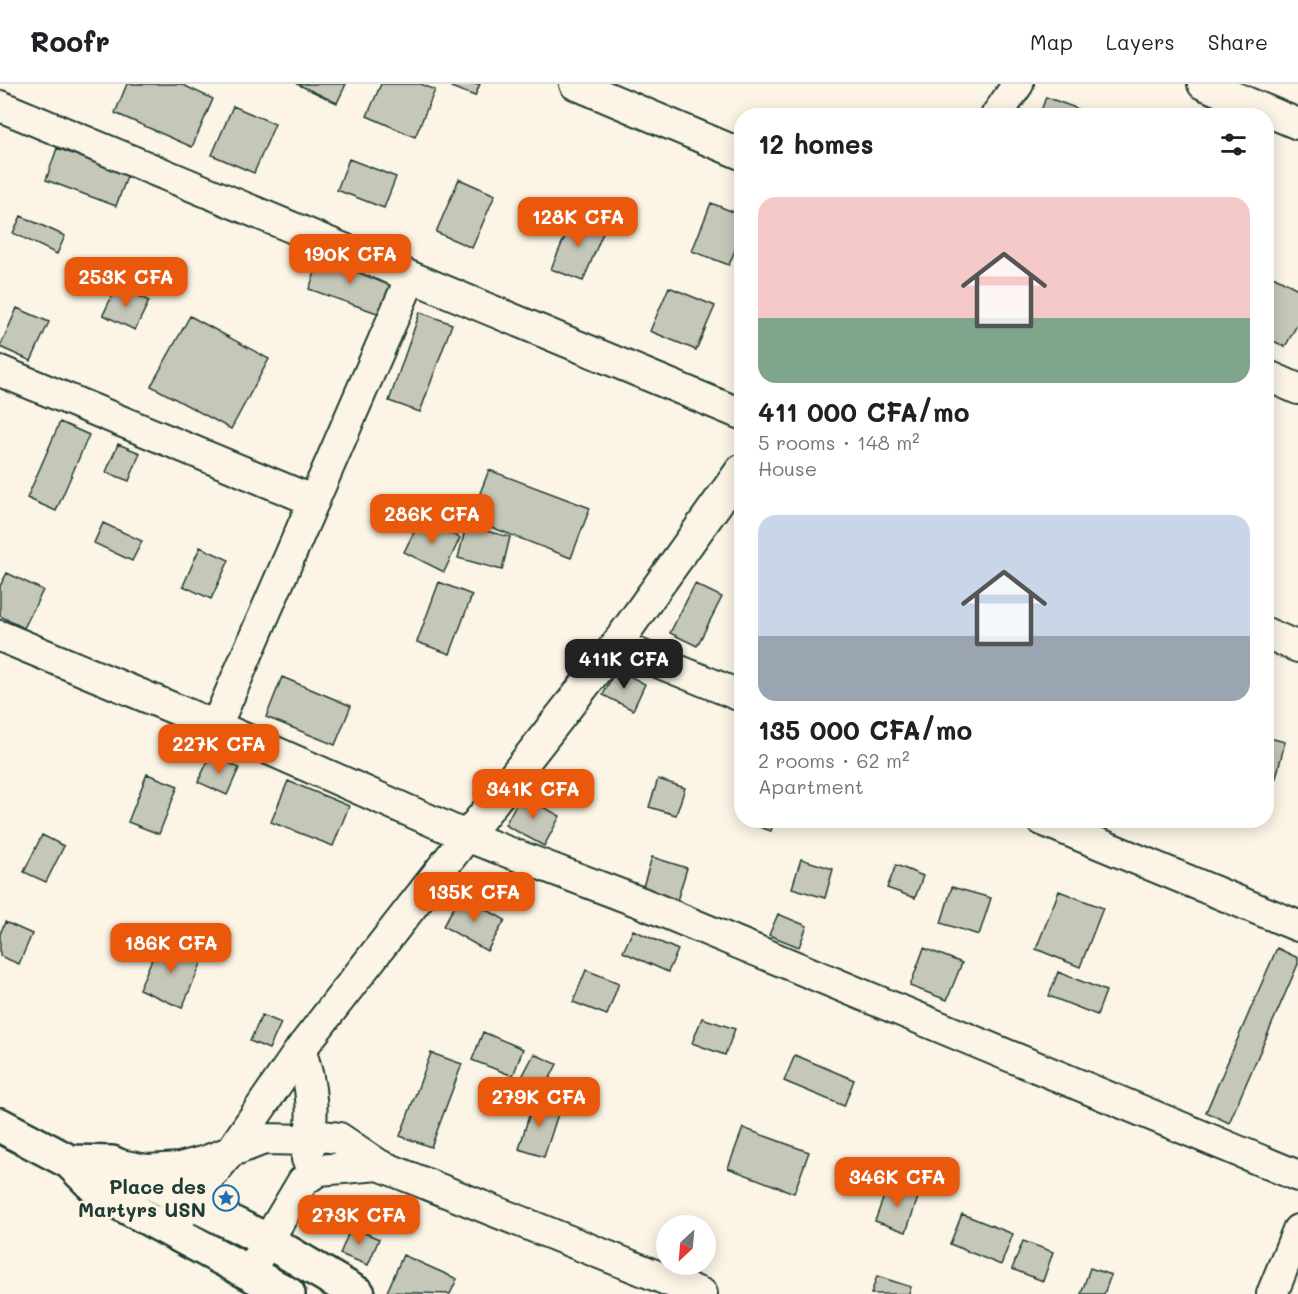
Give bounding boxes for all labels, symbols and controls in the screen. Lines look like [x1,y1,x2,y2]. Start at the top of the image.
text: Roofr [30,23,110,59]
text: Map [1030,28,1073,55]
text: Layers [1106,28,1175,55]
text: Share [1208,28,1268,55]
text: 12 homes [758,127,874,161]
icon: filters [1217,128,1250,161]
pin: 128K CFA [516,197,640,248]
text: 128K CFA [532,203,624,229]
pin: 190K CFA [288,234,412,285]
icon: home [950,236,1058,344]
text: 190K CFA [303,240,397,266]
pin: 253K CFA [64,257,188,308]
text: 253K CFA [79,263,173,289]
text: 411 000 CFA/mo [758,395,969,429]
text: 5 rooms · 148 m² [758,429,920,455]
text: House [758,455,817,481]
pin: 286K CFA [370,494,494,545]
text: 286K CFA [384,500,480,526]
icon: home [950,554,1058,662]
pin: 411K CFA [562,639,686,690]
text: 411K CFA [579,645,669,671]
text: 135 000 CFA/mo [758,713,972,747]
pin: 227K CFA [157,724,281,775]
text: 227K CFA [172,730,266,756]
text: 2 rooms · 62 m² [758,747,910,773]
pin: 341K CFA [471,769,595,820]
text: Apartment [758,773,864,799]
text: 341K CFA [486,775,580,801]
pin: 135K CFA [412,872,536,923]
text: 135K CFA [428,878,520,904]
pin: 186K CFA [109,923,233,974]
text: 186K CFA [124,929,218,955]
pin: 279K CFA [477,1077,601,1128]
text: 279K CFA [492,1083,586,1109]
pin: 346K CFA [835,1157,959,1208]
text: 346K CFA [849,1163,945,1189]
place label: Place des Martyrs USN [78,1173,206,1222]
place icon: Place des Martyrs USN [211,1183,241,1213]
pin: 273K CFA [297,1195,421,1246]
text: 273K CFA [312,1201,406,1227]
north arrow [656,1215,716,1275]
map controls [656,1215,716,1275]

